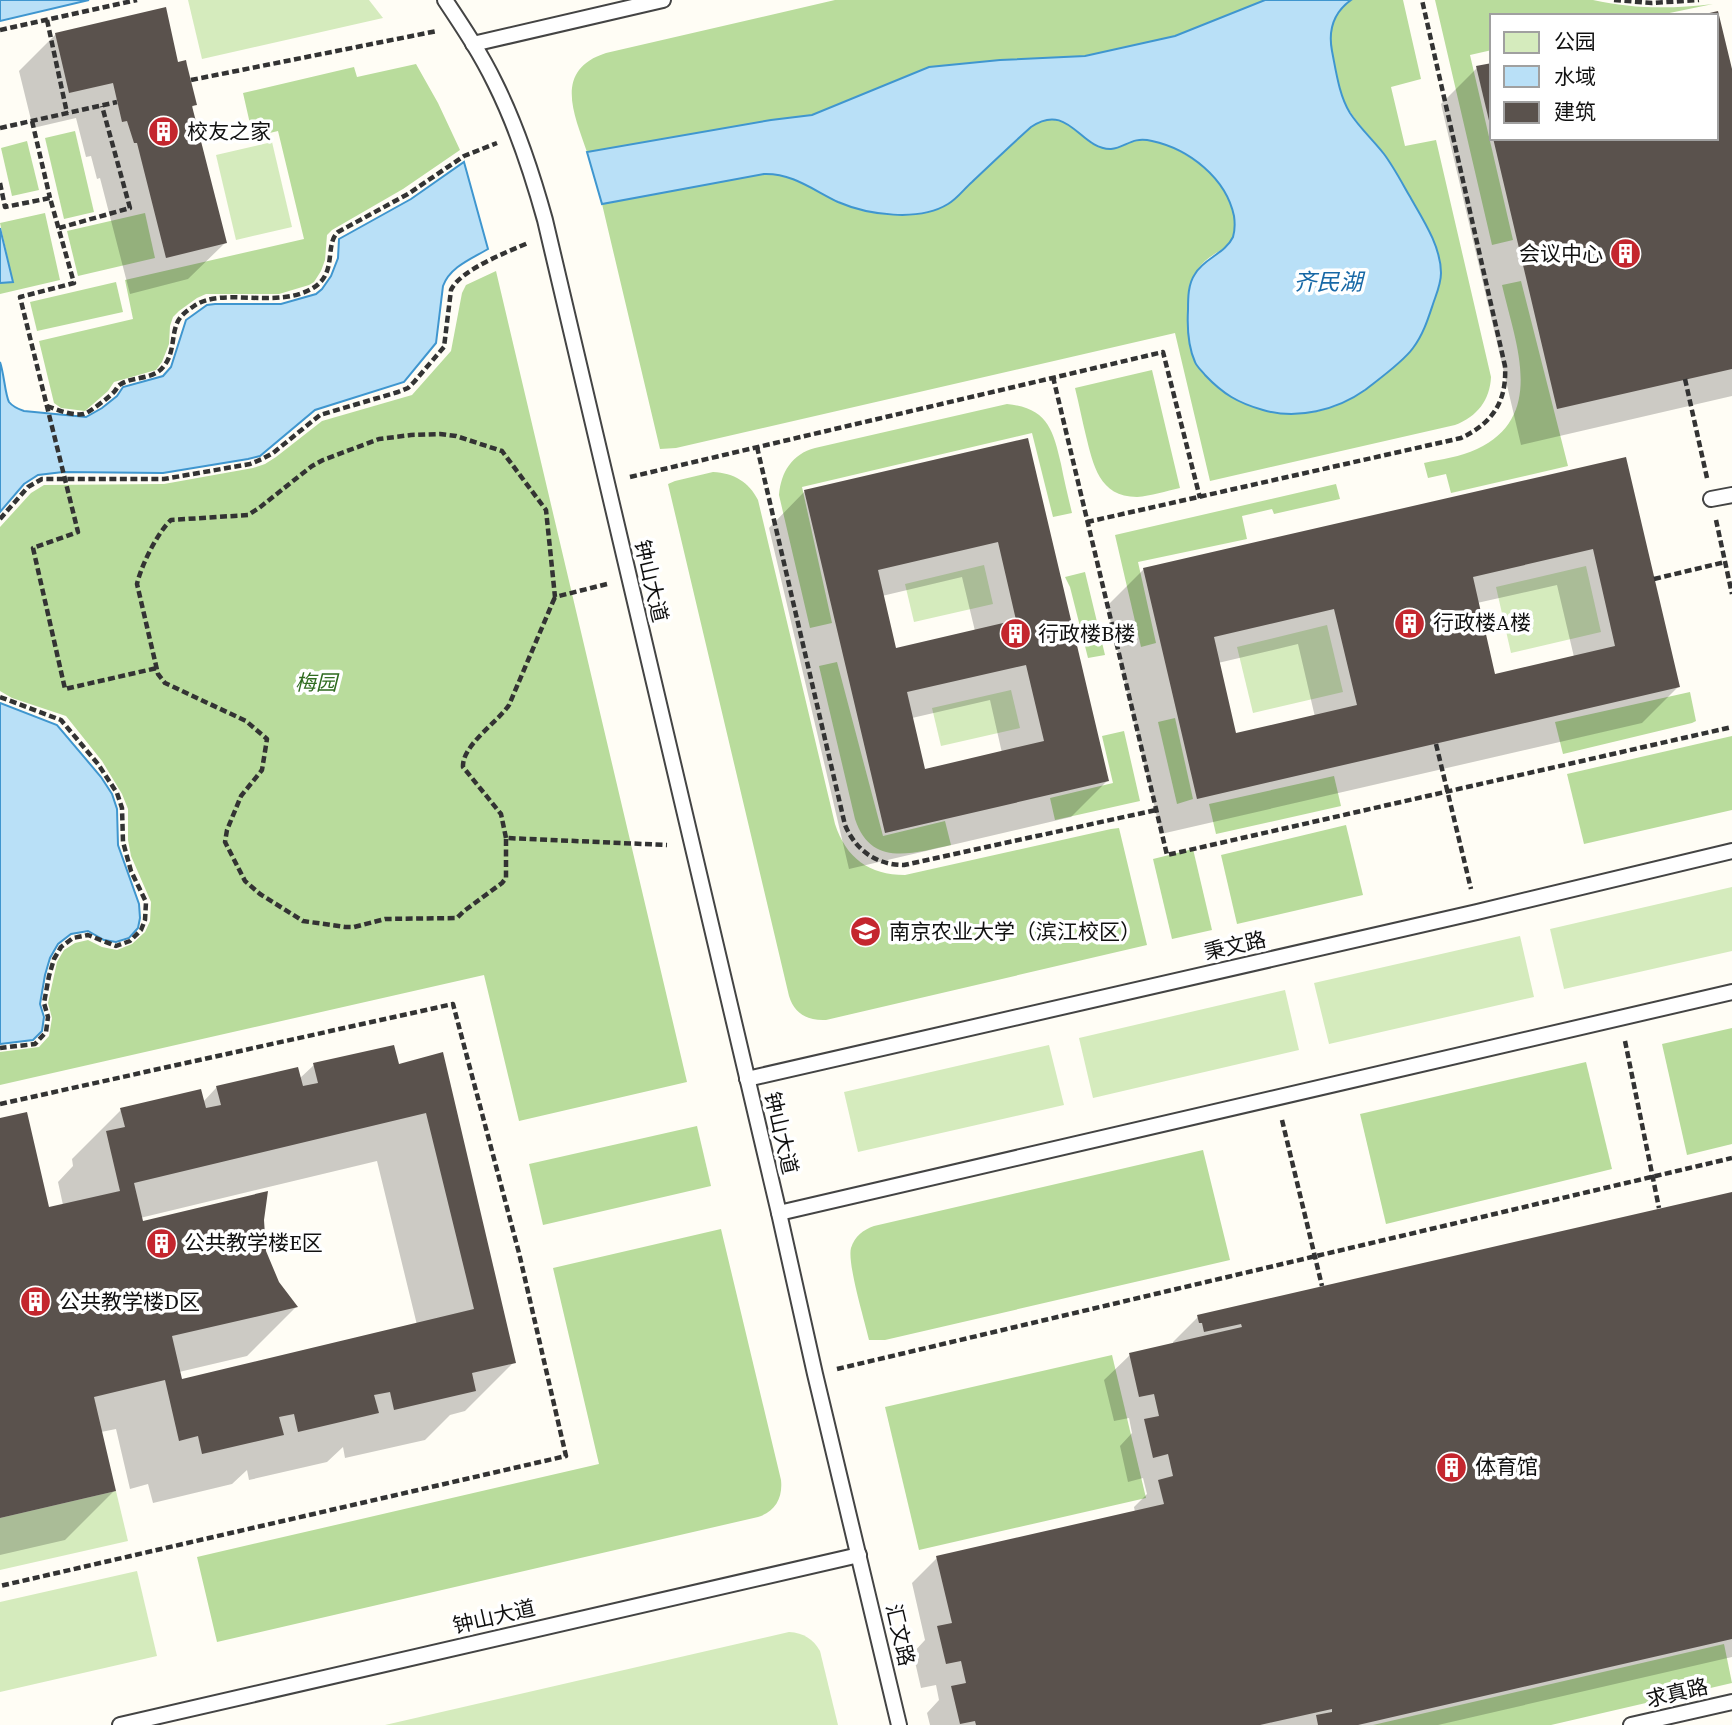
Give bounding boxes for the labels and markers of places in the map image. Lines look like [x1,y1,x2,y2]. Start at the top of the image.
building icon: 校友之家 [147,115,181,149]
place label: 校友之家 [187,117,271,146]
building icon: 会议中心 [1609,237,1643,271]
place label: 会议中心 [1519,239,1603,268]
building icon: 行政楼A楼 [1393,606,1427,640]
place label: 行政楼A楼 [1433,608,1531,637]
building icon: 行政楼B楼 [998,617,1032,651]
place label: 行政楼B楼 [1038,619,1135,648]
school or university icon: 南京农业大学（滨江校区） [849,915,883,949]
place label: 南京农业大学（滨江校区） [889,917,1141,946]
building icon: 公共教学楼E区 [144,1226,178,1260]
place label: 公共教学楼E区 [184,1228,323,1257]
building icon: 公共教学楼D区 [19,1285,53,1319]
place label: 公共教学楼D区 [59,1287,200,1316]
building icon: 体育馆 [1435,1450,1469,1484]
place label: 体育馆 [1475,1452,1538,1481]

